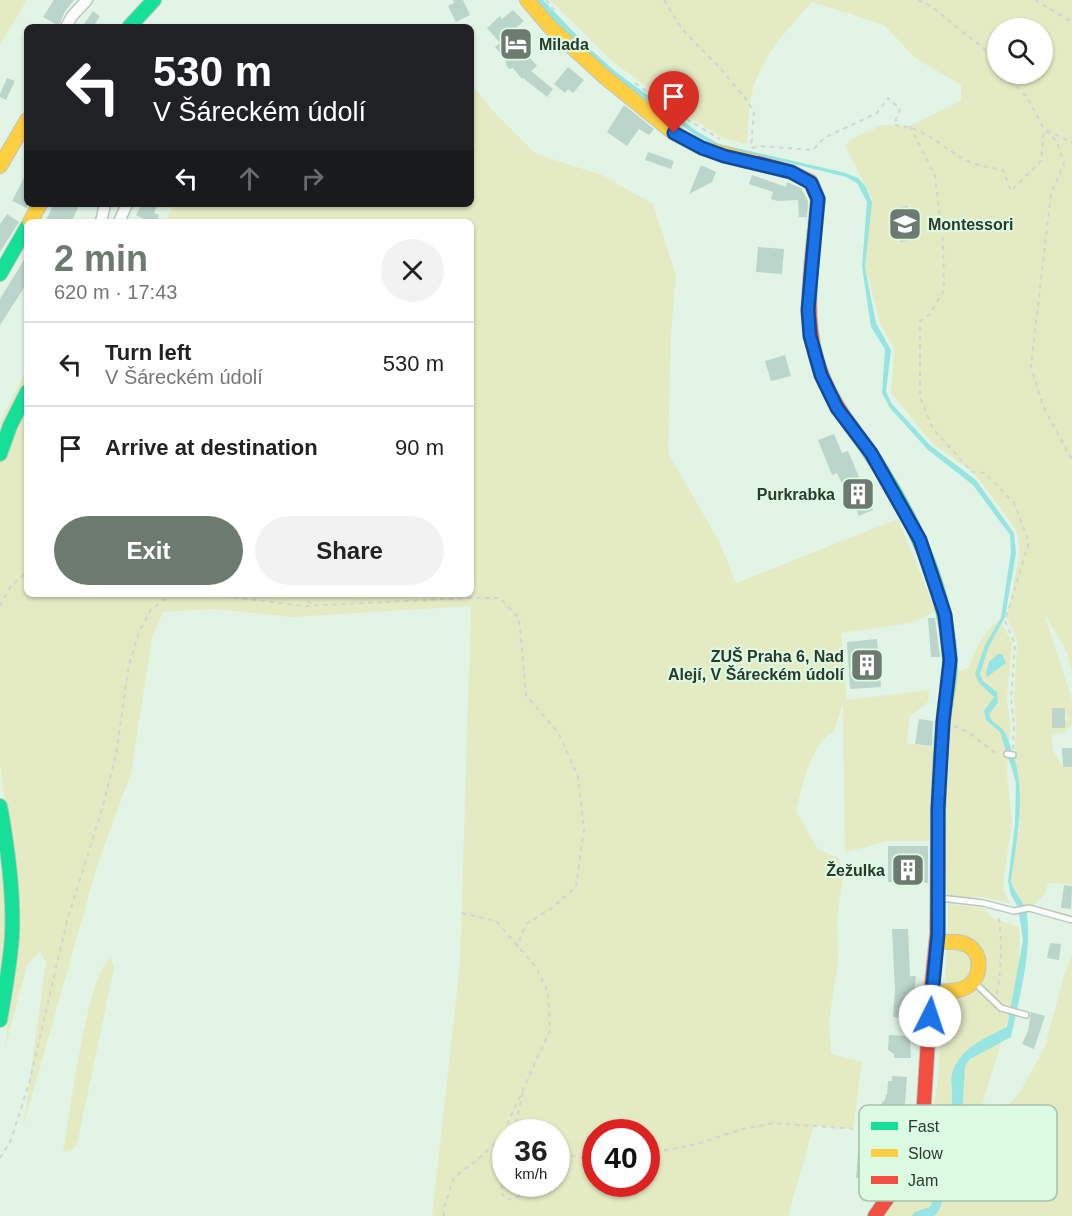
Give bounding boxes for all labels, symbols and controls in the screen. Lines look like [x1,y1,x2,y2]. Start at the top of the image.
map controls [987,18,1053,84]
button: search [987,18,1053,84]
hotel icon: Milada [498,26,534,62]
place label: Milada [539,36,589,53]
icon: left [54,48,132,126]
text: 530 m [153,48,272,95]
pin [648,71,699,133]
icon: arrive [657,80,690,113]
text: V Šáreckém údolí [153,97,366,127]
icon: left [170,162,203,195]
icon: ahead [233,162,266,195]
icon: right [296,162,329,195]
school or university icon: Montessori [887,206,923,242]
place label: Montessori [928,216,1013,233]
text: 2 min [54,238,148,279]
button: close [381,239,444,302]
text: 620 m · 17:43 [54,281,177,303]
text: Turn left [105,340,191,365]
icon: left [54,348,87,381]
text: 530 m [383,351,444,376]
text: V Šáreckém údolí [105,366,263,388]
icon: arrive [54,432,87,465]
text: Arrive at destination [105,435,318,460]
text: 90 m [395,435,444,460]
building icon: Purkrabka [840,476,876,512]
place label: Purkrabka [757,486,835,503]
button: Exit [54,516,243,585]
button: Share [255,516,444,585]
place label: ZUŠ Praha 6, Nad Alejí, V Šáreckém údolí [668,647,845,683]
building icon: ZUŠ Praha 6, Nad Alejí, V Šáreckém údolí [849,647,885,683]
building icon: Žežulka [890,852,926,888]
place label: Žežulka [826,861,885,879]
position arrow [898,984,962,1048]
legend [859,1105,1057,1201]
text: Fast [908,1118,940,1135]
speed limit sign: 40 [582,1119,660,1197]
text: 36 [514,1134,548,1167]
text: Slow [908,1145,943,1162]
text: km/h [515,1165,547,1182]
text: Jam [908,1172,938,1189]

